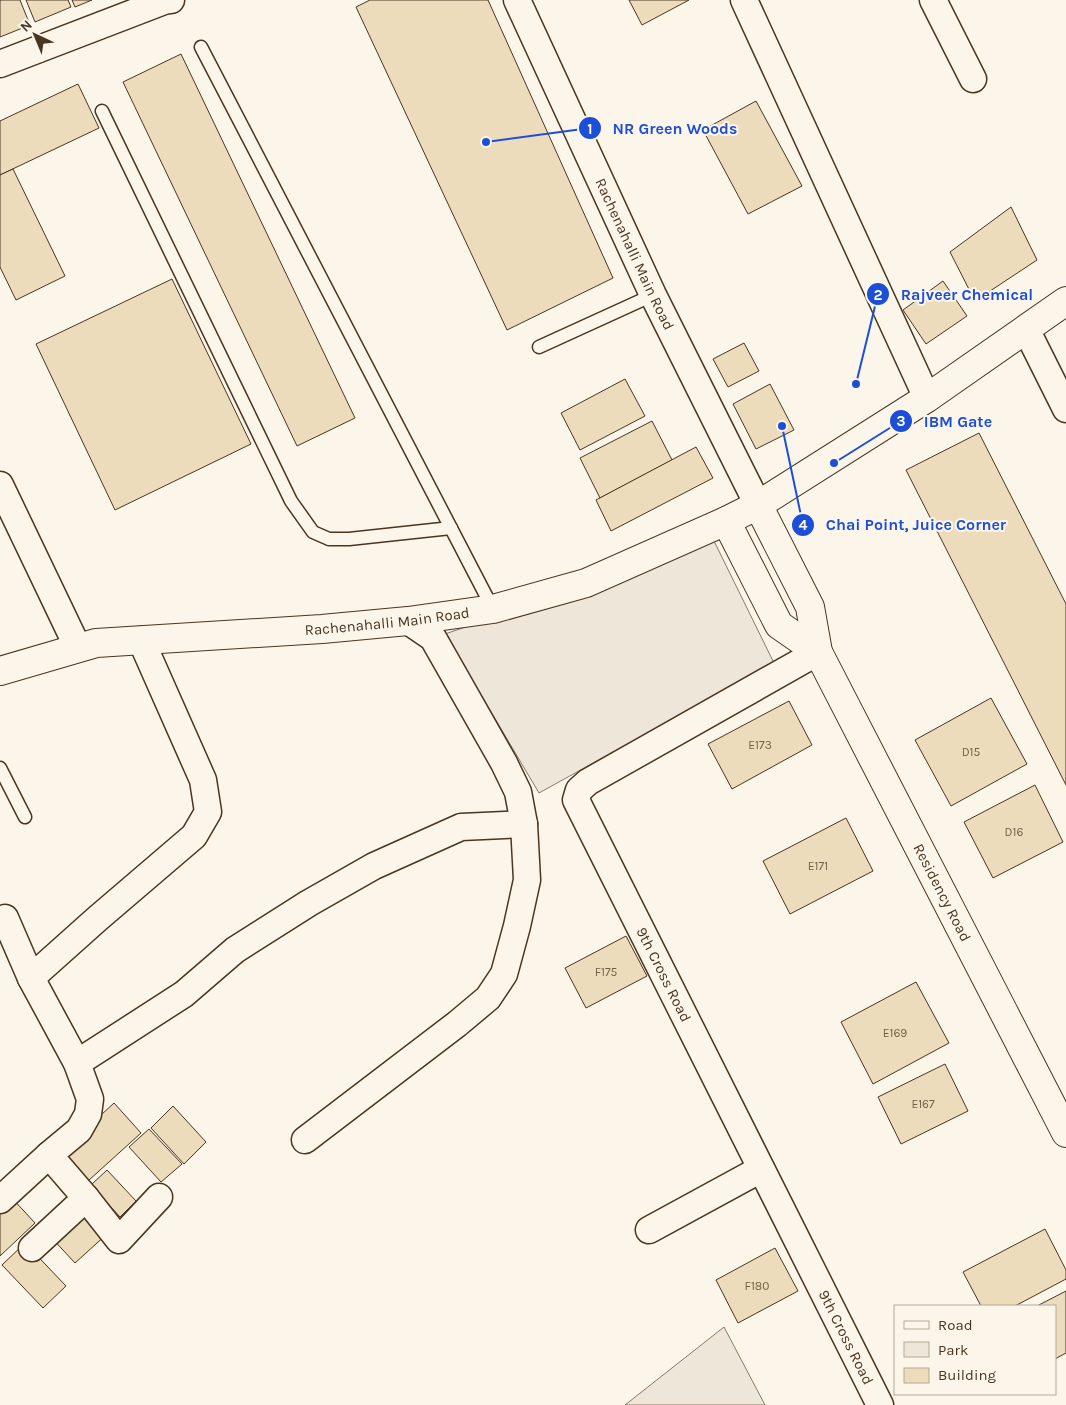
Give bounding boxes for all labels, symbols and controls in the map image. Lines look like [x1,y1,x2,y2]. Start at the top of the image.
north arrow [10,10,60,60]
text: N [17,16,36,36]
callout: NR Green Woods [578,113,747,144]
text: NR Green Woods [613,119,737,138]
text: 1 [587,120,593,138]
street label: Rachenahalli Main Road [591,175,678,333]
callout: Rajveer Chemical [866,279,1043,310]
text: Rajveer Chemical [901,285,1033,304]
text: 2 [873,286,883,304]
callout: IBM Gate [889,406,1002,437]
text: 3 [896,412,906,430]
text: IBM Gate [924,412,992,431]
callout: Chai Point, Juice Corner [791,509,1016,540]
text: Chai Point, Juice Corner [826,515,1007,534]
text: 4 [799,516,808,534]
street label: Rachenahalli Main Road [304,603,471,639]
house number: E173 [748,738,772,752]
house number: D15 [962,745,981,759]
house number: D16 [1005,825,1024,839]
street label: Residency Road [909,841,975,945]
house number: E171 [808,859,828,873]
street label: 9th Cross Road [632,924,695,1025]
house number: F175 [595,965,618,979]
house number: E169 [883,1026,907,1040]
house number: E167 [911,1097,935,1111]
house number: F180 [745,1279,769,1293]
street label: 9th Cross Road [815,1287,877,1388]
legend [894,1305,1056,1395]
text: Road [938,1316,973,1334]
text: Park [938,1341,968,1359]
text: Building [938,1366,996,1384]

